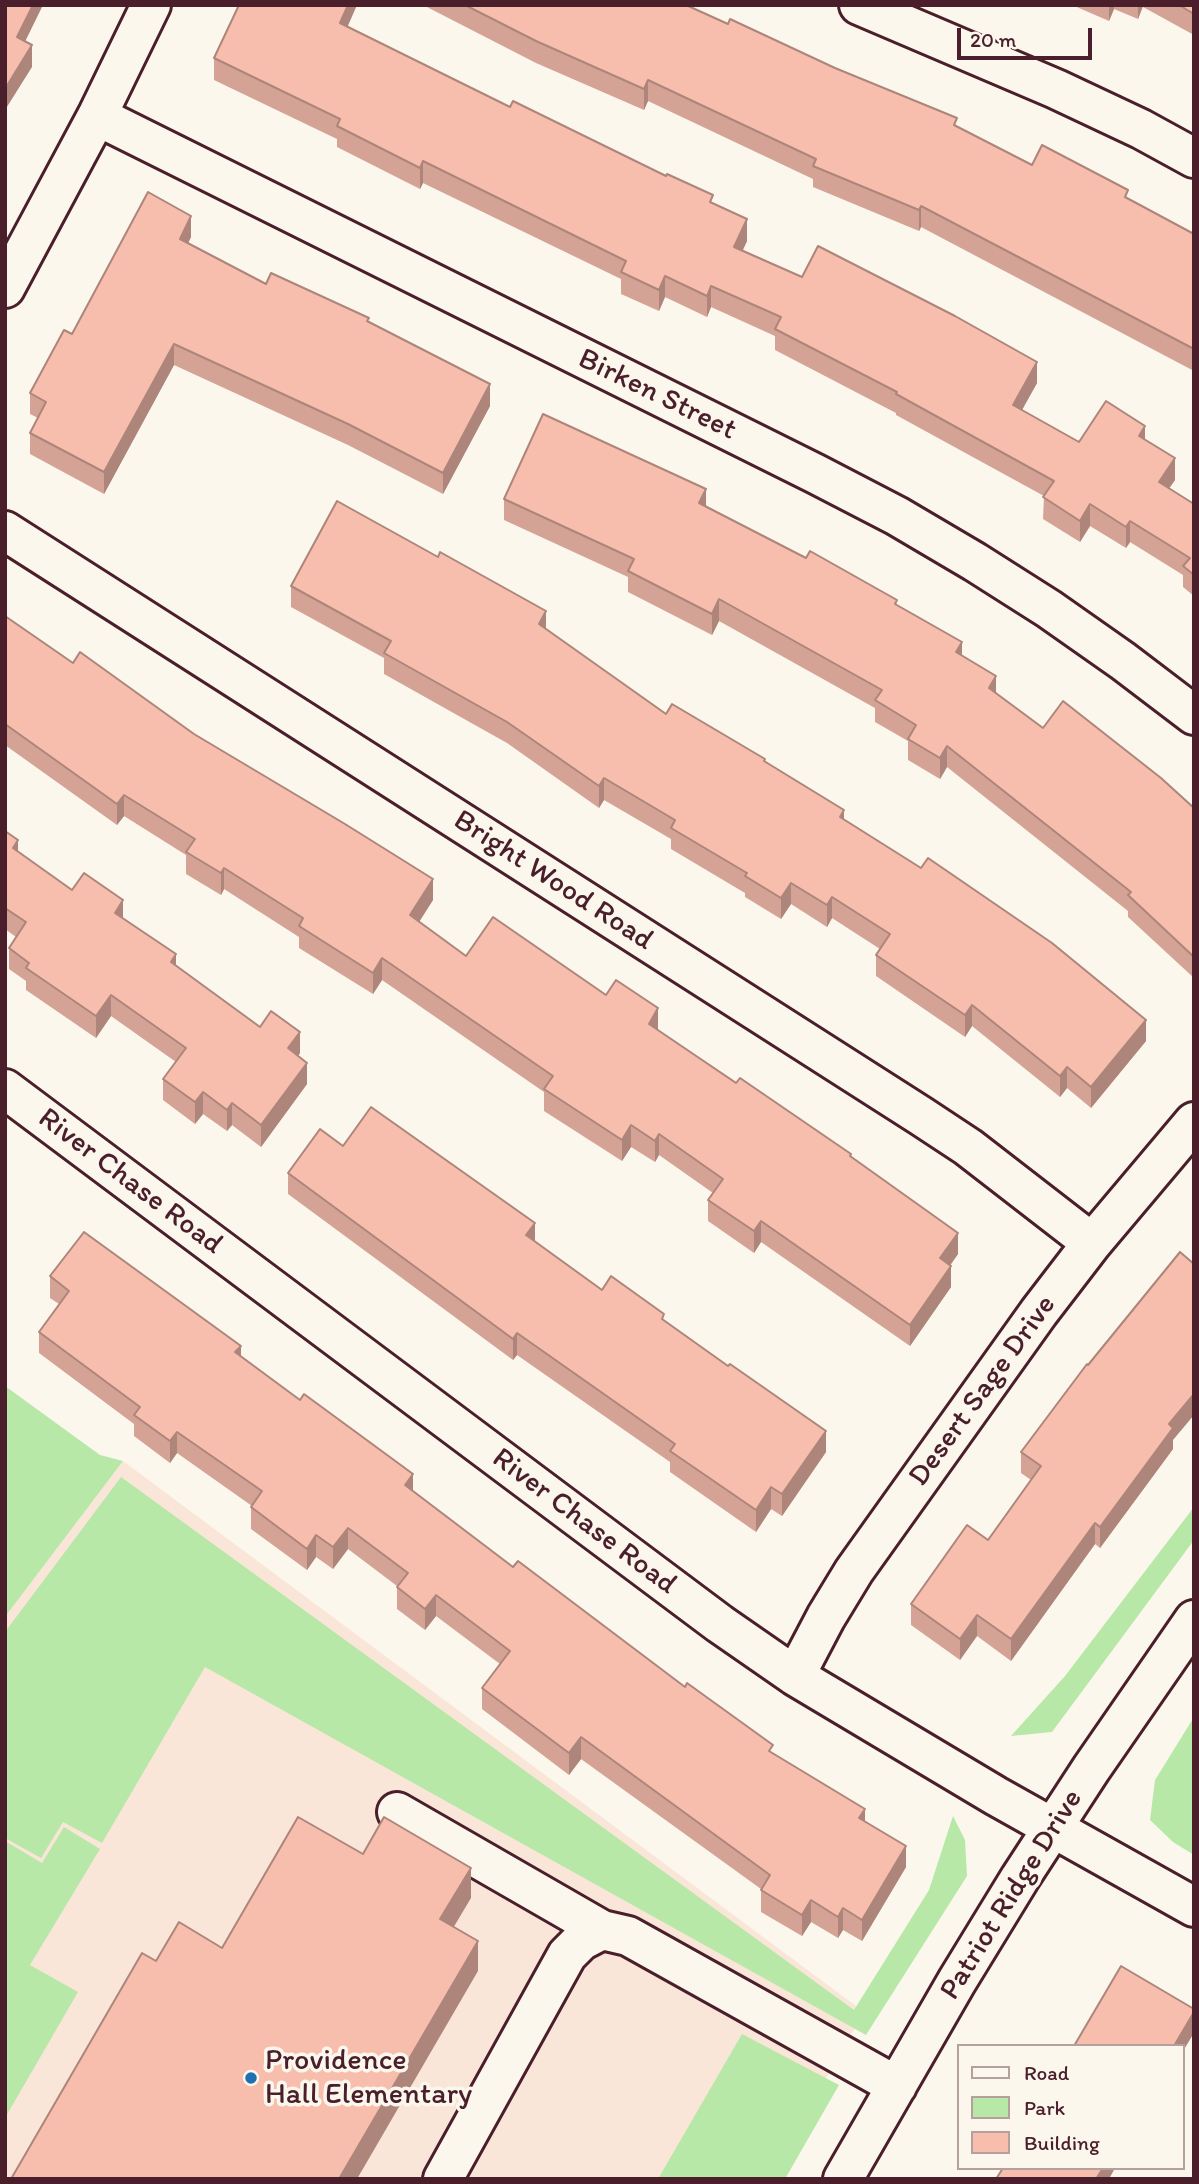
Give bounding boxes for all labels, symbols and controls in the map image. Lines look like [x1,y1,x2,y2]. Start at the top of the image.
scale bar [961,14,1096,58]
text: 20 m [970,27,1016,52]
street label: Birken Street [572,341,742,449]
street label: Bright Wood Road [446,803,660,959]
street label: River Chase Road [31,1101,229,1263]
street label: Desert Sage Drive [902,1288,1064,1494]
street label: River Chase Road [485,1441,683,1603]
street label: Patriot Ridge Drive [933,1783,1091,2007]
place label: Providence Hall Elementary [265,2043,472,2114]
legend [958,2044,1185,2170]
text: Road [1024,2060,1069,2085]
marker: Providence Hall Elementary [243,2070,259,2086]
text: Park [1024,2095,1065,2120]
text: Building [1024,2130,1100,2155]

